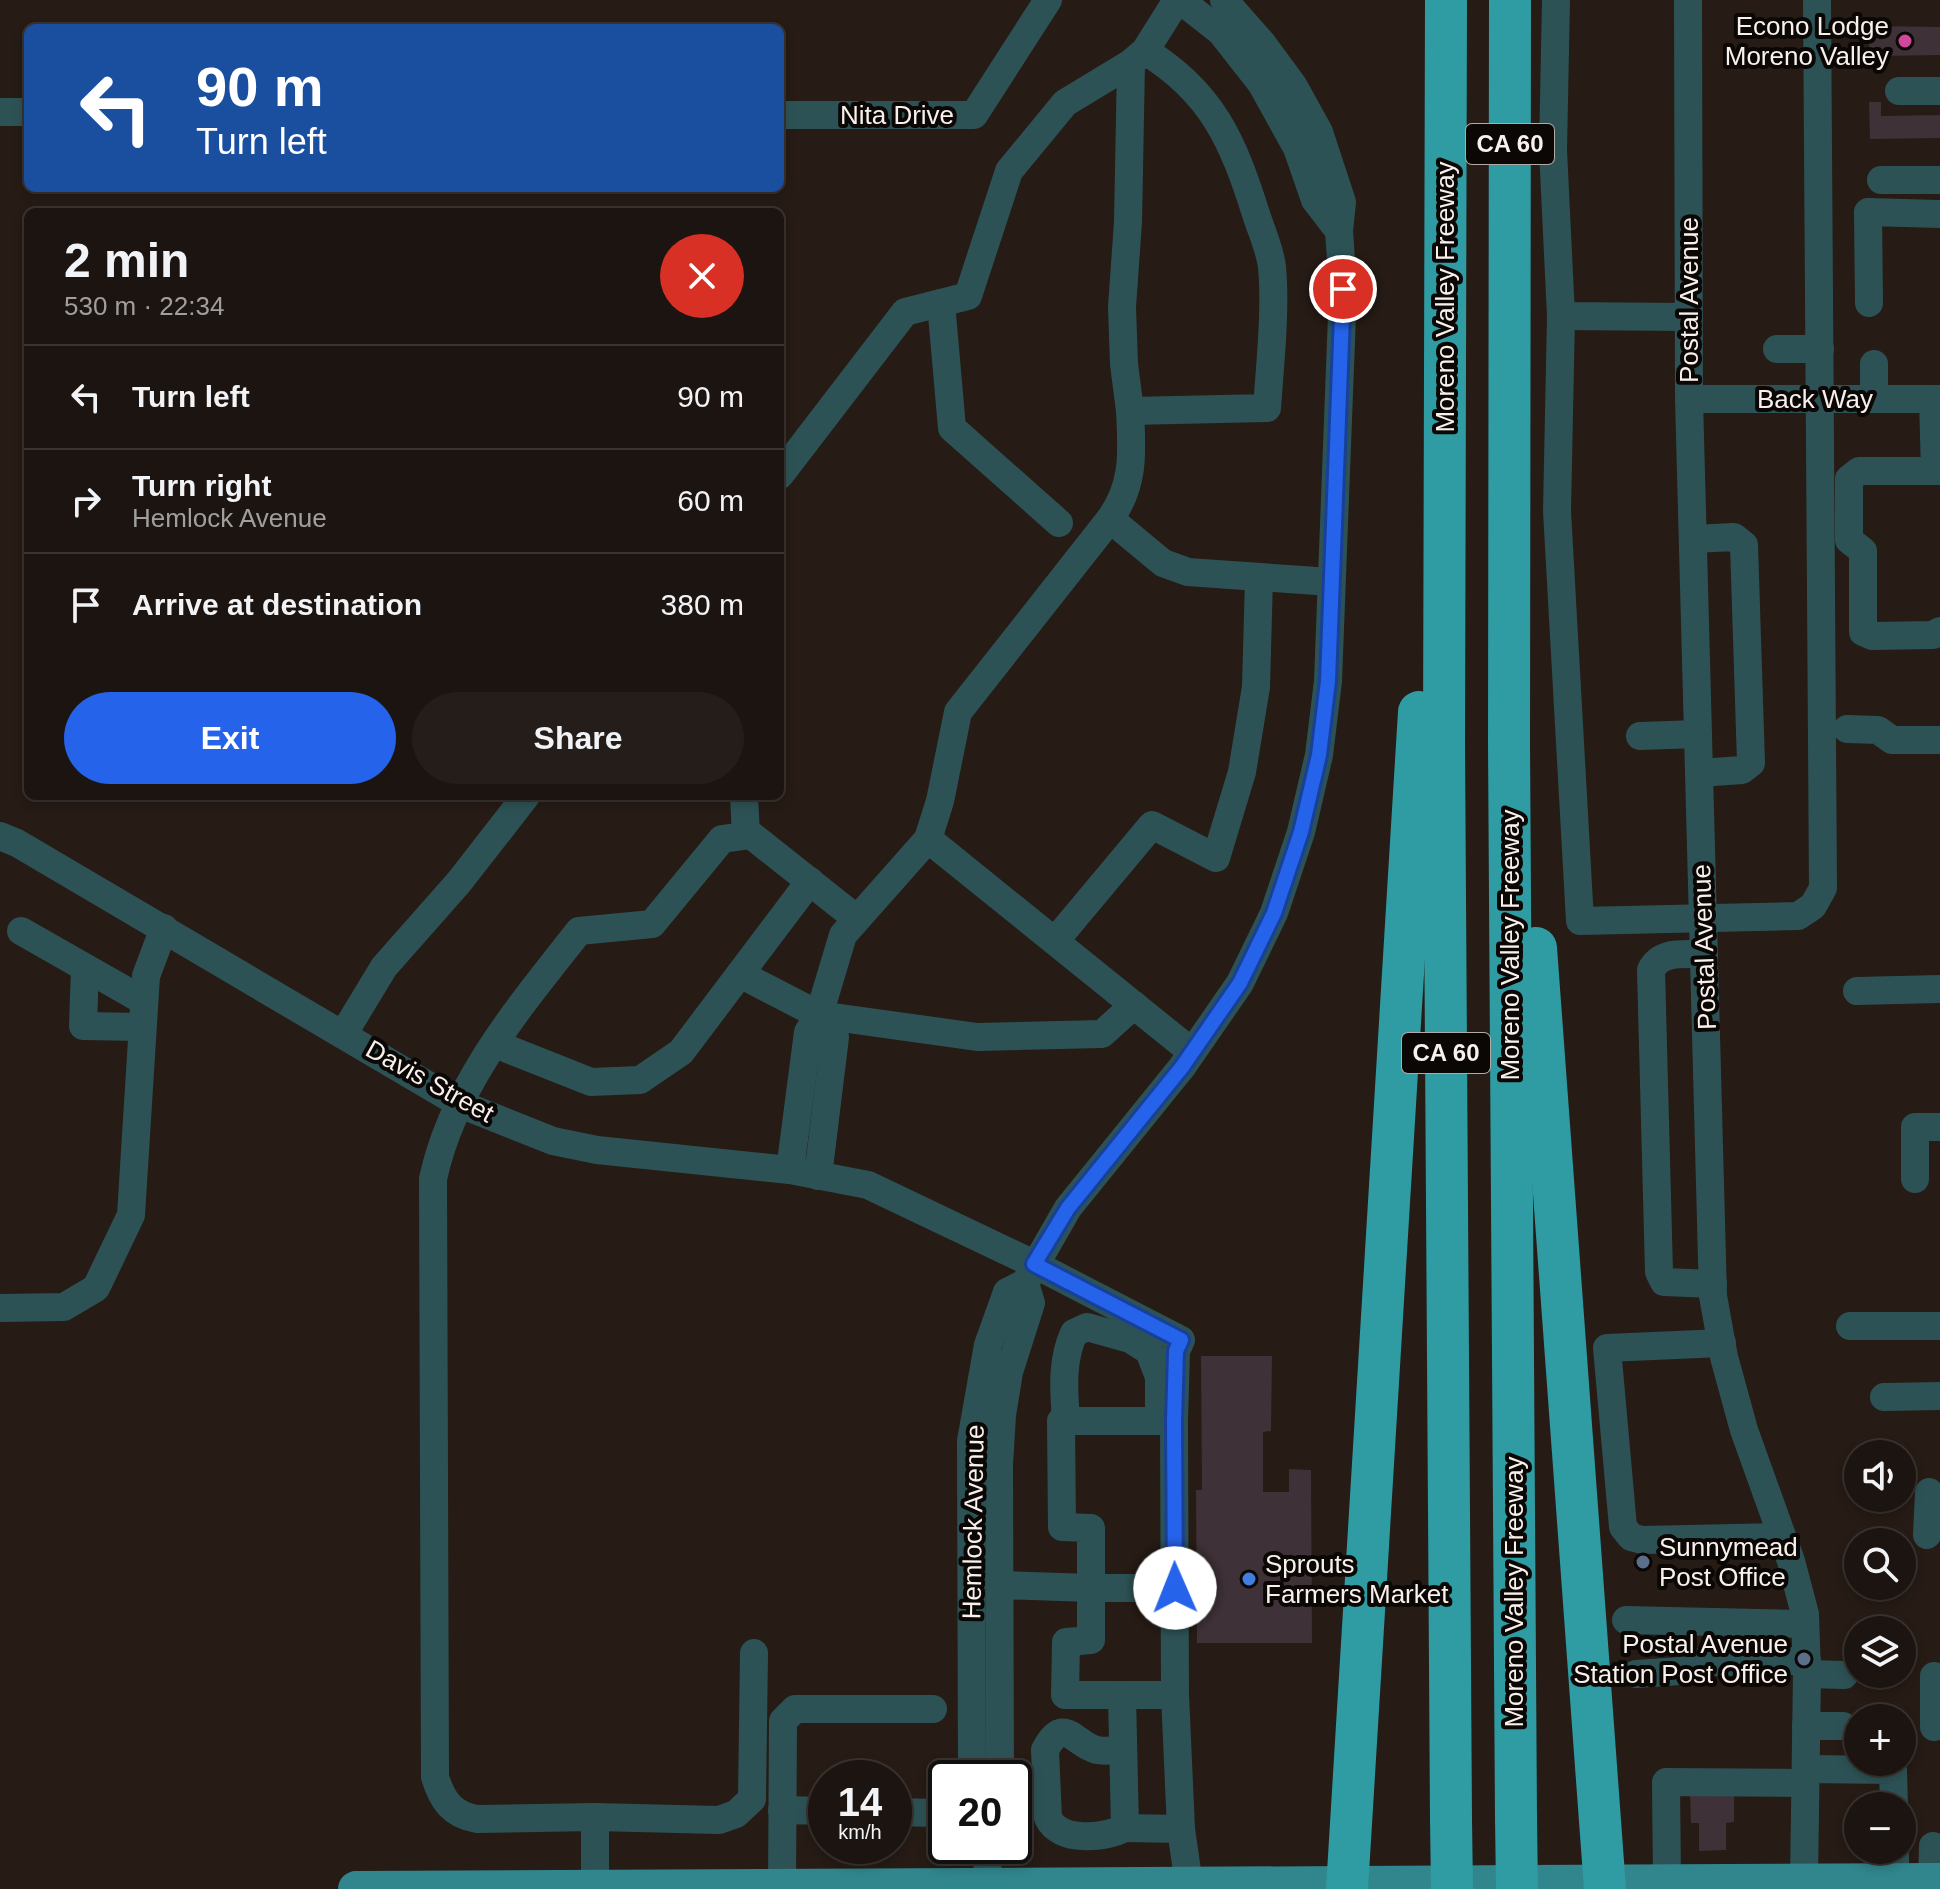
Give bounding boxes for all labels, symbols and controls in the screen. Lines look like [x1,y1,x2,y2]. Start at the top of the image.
place label: Econo Lodge Moreno Valley [1725,11,1889,71]
marker: Econo Lodge Moreno Valley [1896,32,1914,50]
text: 90 m [196,55,324,118]
icon: left [64,56,168,160]
street label: Nita Drive [840,100,954,130]
text: Turn left [196,121,327,162]
road number: CA 60 [1466,124,1554,164]
street label: Moreno Valley Freeway [1430,161,1460,433]
street label: Postal Avenue [1674,217,1704,383]
text: 2 min [64,234,189,287]
button: close [660,234,744,318]
pin [1309,255,1377,323]
icon: arrive [1321,267,1365,311]
text: 530 m · 22:34 [64,291,224,321]
icon: left [64,375,108,419]
text: Turn left [132,380,250,413]
text: 90 m [677,380,744,413]
street label: Back Way [1757,384,1873,414]
text: Turn right [132,469,271,502]
icon: right [64,479,108,523]
text: 60 m [677,484,744,517]
text: Hemlock Avenue [132,503,327,533]
icon: arrive [64,583,108,627]
text: Arrive at destination [132,588,422,621]
text: 380 m [661,588,744,621]
button: Exit [64,692,396,784]
button: Share [412,692,744,784]
street label: Moreno Valley Freeway [1495,809,1525,1081]
street label: Postal Avenue [1686,864,1722,1030]
road number: CA 60 [1402,1033,1490,1073]
street label: Davis Street [361,1034,500,1129]
street label: Hemlock Avenue [956,1424,990,1620]
map controls [1844,1440,1916,1864]
button: sound [1844,1440,1916,1512]
street label: Moreno Valley Freeway [1499,1456,1529,1728]
button: search [1844,1528,1916,1600]
place label: Sunnymead Post Office [1659,1532,1798,1592]
position arrow [1133,1546,1217,1630]
place label: Sprouts Farmers Market [1265,1549,1449,1609]
marker: Sunnymead Post Office [1634,1553,1652,1571]
marker: Sprouts Farmers Market [1240,1570,1258,1588]
button: layers [1844,1616,1916,1688]
place label: Postal Avenue Station Post Office [1573,1629,1788,1689]
marker: Postal Avenue Station Post Office [1795,1650,1813,1668]
button: + [1844,1704,1916,1776]
speed limit sign: 20 [928,1760,1032,1864]
text: 14 [838,1780,882,1824]
button: − [1844,1792,1916,1864]
text: km/h [838,1821,882,1843]

